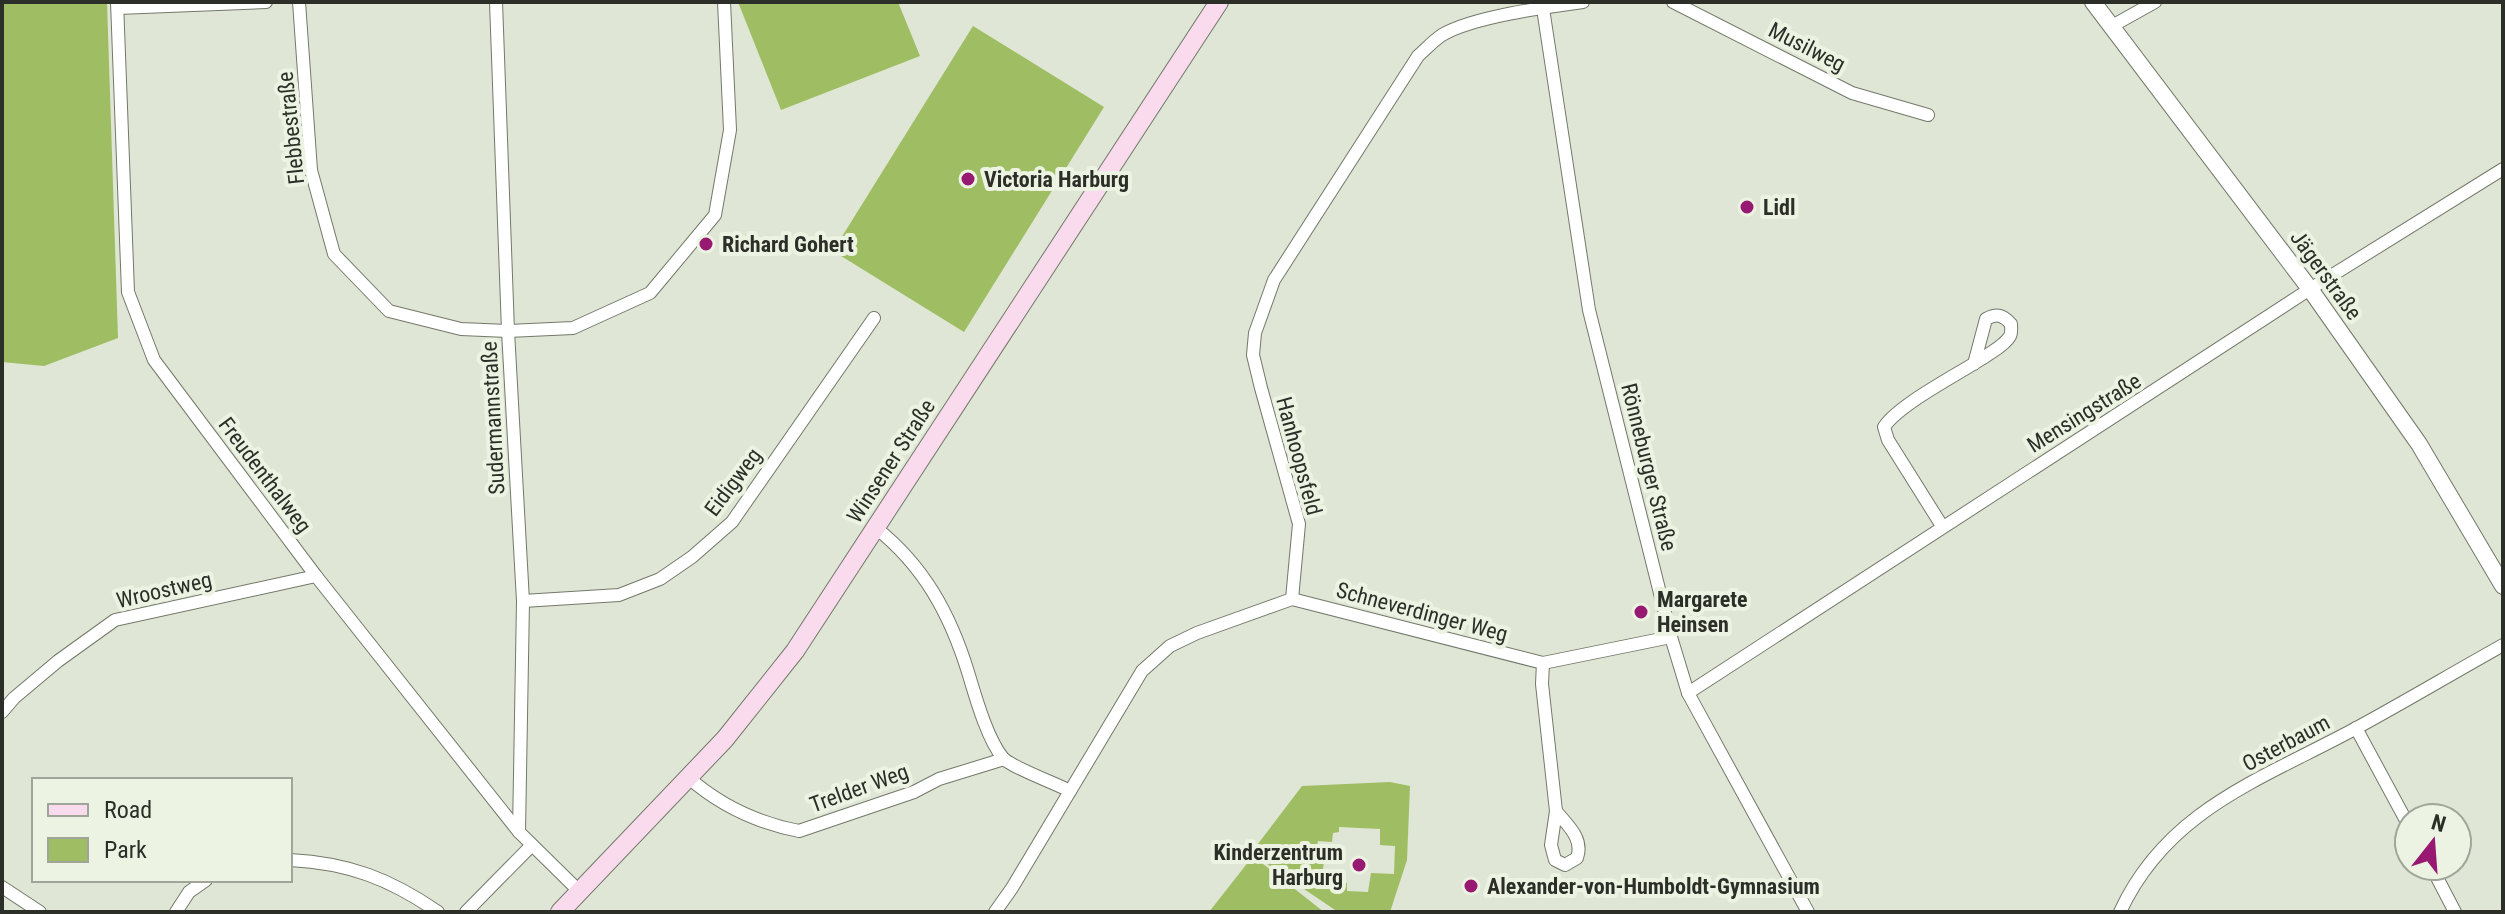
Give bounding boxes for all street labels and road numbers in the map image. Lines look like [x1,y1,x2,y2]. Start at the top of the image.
street label: Musilweg [1764,17,1850,77]
street label: Flebbestraße [273,70,309,186]
street label: Jägerstraße [2285,226,2367,324]
street label: Sudermannstraße [476,341,510,495]
street label: Mensingstraße [2023,368,2145,458]
street label: Rönneburger Straße [1616,381,1682,553]
street label: Hanhoopsfeld [1271,394,1327,518]
street label: Winsener Straße [842,395,940,527]
street label: Freudenthalweg [214,412,316,538]
street label: Eidigweg [699,443,767,521]
street label: Wroostweg [114,567,214,613]
street label: Schneverdinger Weg [1334,577,1510,647]
street label: Osterbaum [2238,710,2334,776]
street label: Trelder Weg [806,759,912,817]

